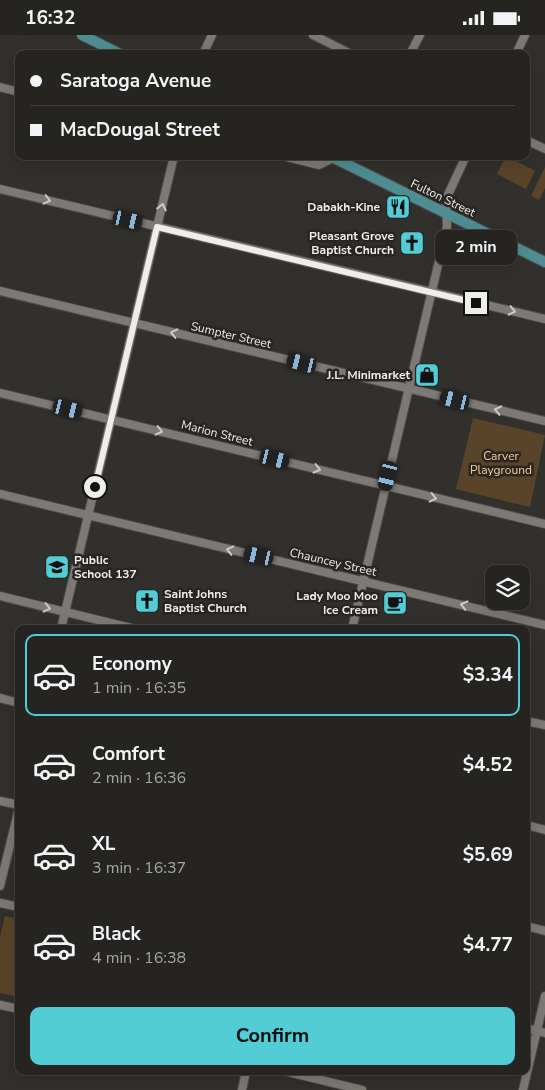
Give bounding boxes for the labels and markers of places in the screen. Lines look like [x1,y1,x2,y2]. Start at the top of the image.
restaurant icon: Dabakh-Kine [385,194,411,220]
place label: Dabakh-Kine [307,199,380,215]
place label: Pleasant Grove Baptist Church [309,228,394,258]
church icon: Pleasant Grove Baptist Church [399,230,425,256]
shop icon: J.L. Minimarket [414,362,440,388]
place label: J.L. Minimarket [326,367,410,383]
place label: Public School 137 [74,552,137,582]
school or university icon: Public School 137 [44,554,70,580]
place label: Saint Johns Baptist Church [164,586,247,616]
church icon: Saint Johns Baptist Church [134,588,160,614]
place label: Lady Moo Moo Ice Cream [296,588,378,618]
cafe icon: Lady Moo Moo Ice Cream [382,590,408,616]

